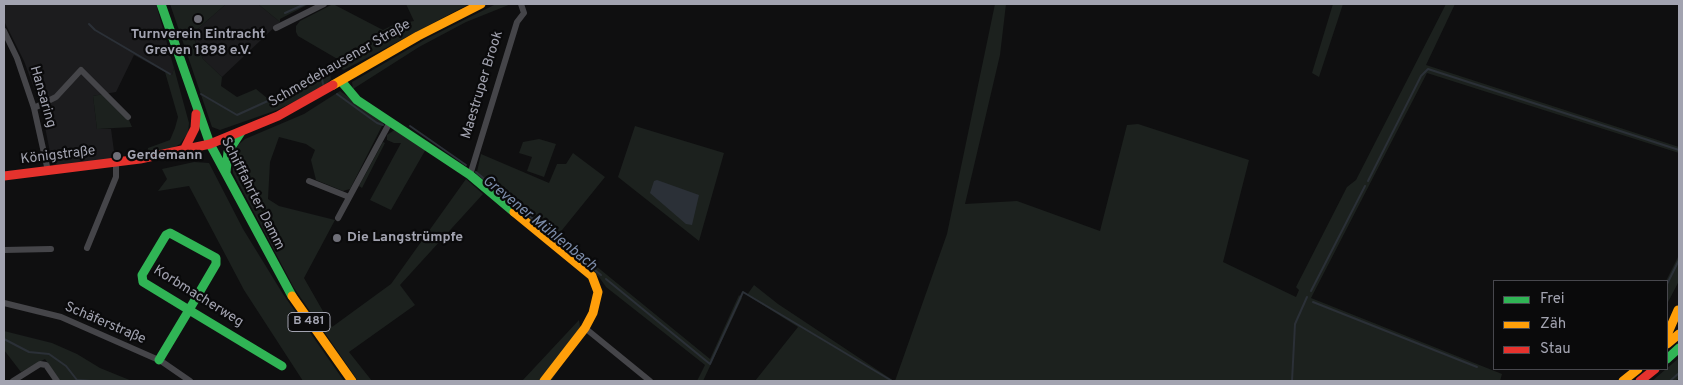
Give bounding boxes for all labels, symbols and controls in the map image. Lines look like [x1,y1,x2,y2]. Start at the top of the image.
marker: Turnverein Eintracht Greven 1898 e.V. [192,13,204,25]
street label: Schmedehausener Straße [266,16,414,112]
place label: Turnverein Eintracht Greven 1898 e.V. [131,27,265,59]
street label: Maestruper Brook [459,29,507,141]
street label: Hansaring [25,64,59,130]
street label: Schifffahrter Damm [216,135,288,253]
street label: Königstraße [20,143,96,169]
place label: Gerdemann [127,148,203,164]
marker: Gerdemann [111,150,123,162]
water label: Grevener Mühlenbach [478,172,600,276]
place label: Die Langstrümpfe [347,230,463,246]
marker: Die Langstrümpfe [331,232,343,244]
street label: Korbmacherweg [150,263,246,331]
legend [1493,280,1668,370]
text: Frei [1540,290,1565,309]
street label: Schäferstraße [62,299,148,349]
road number: B 481 [288,313,330,332]
text: Zäh [1540,315,1566,334]
text: Stau [1540,340,1571,359]

